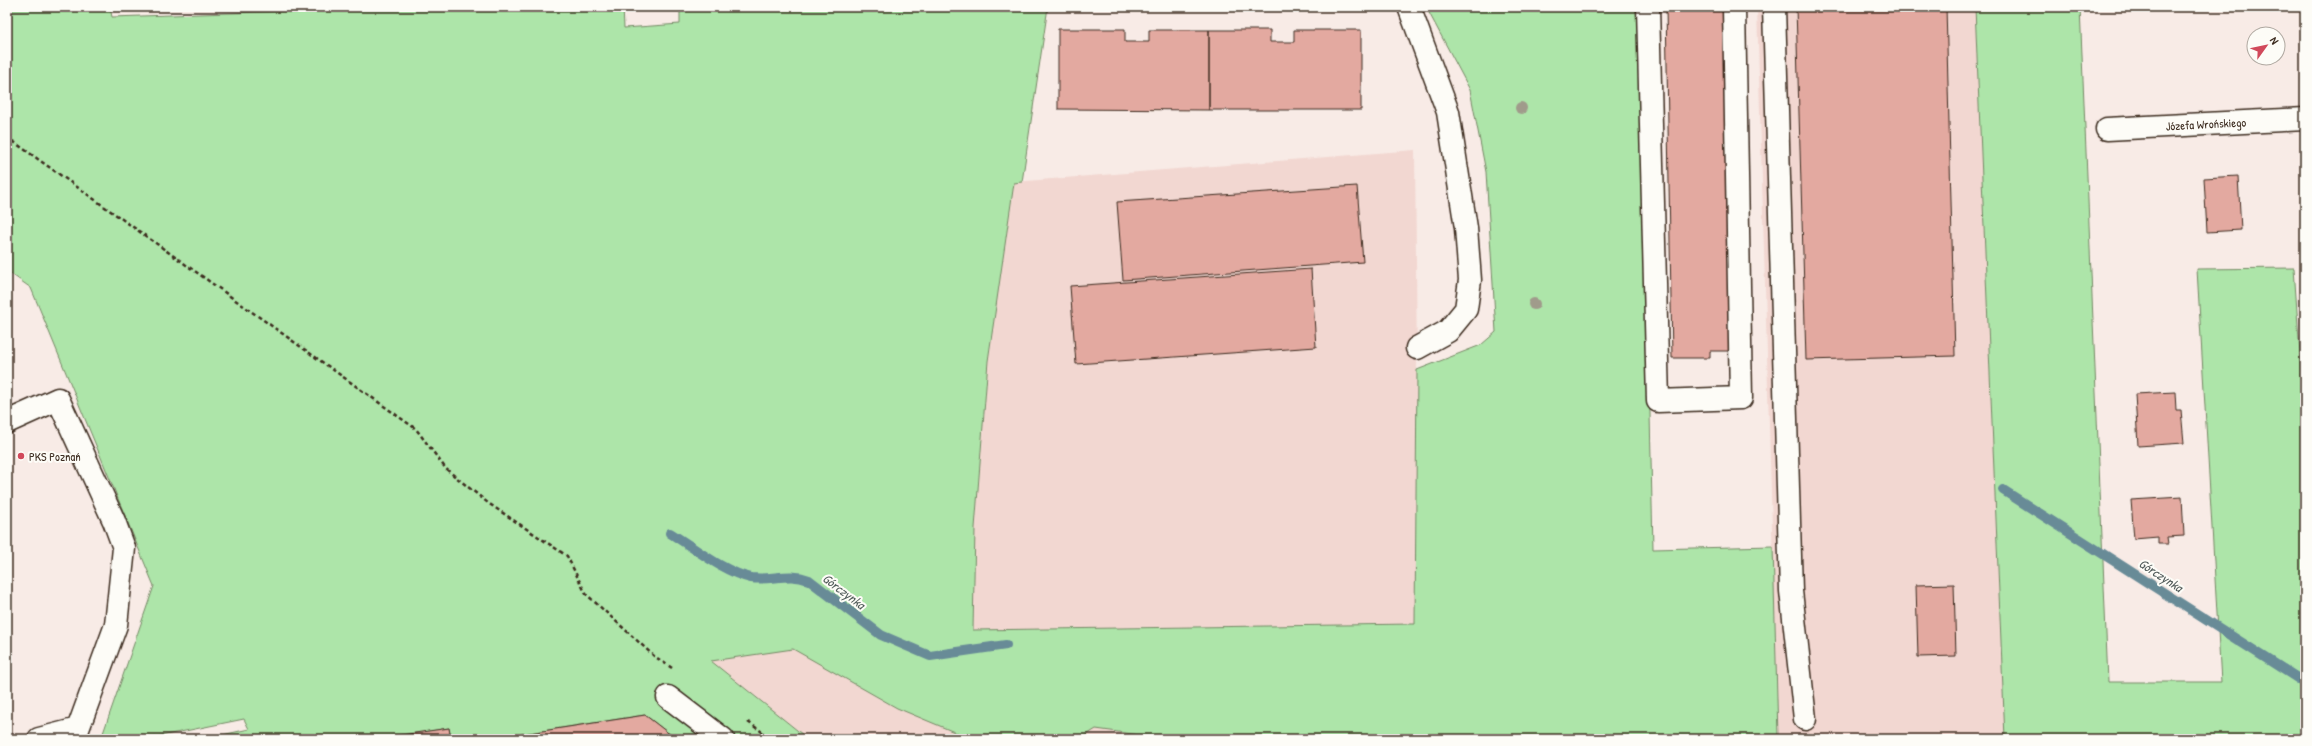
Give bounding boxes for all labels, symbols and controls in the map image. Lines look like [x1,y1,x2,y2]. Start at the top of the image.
north arrow [2246,26,2286,66]
text: N [2267,34,2282,47]
street label: Józefa Wrońskiego [2165,113,2247,135]
place label: PKS Poznań [29,448,81,465]
marker: PKS Poznań [16,451,26,461]
water label: Górczynka [2136,554,2188,597]
water label: Górczynka [819,569,870,614]

